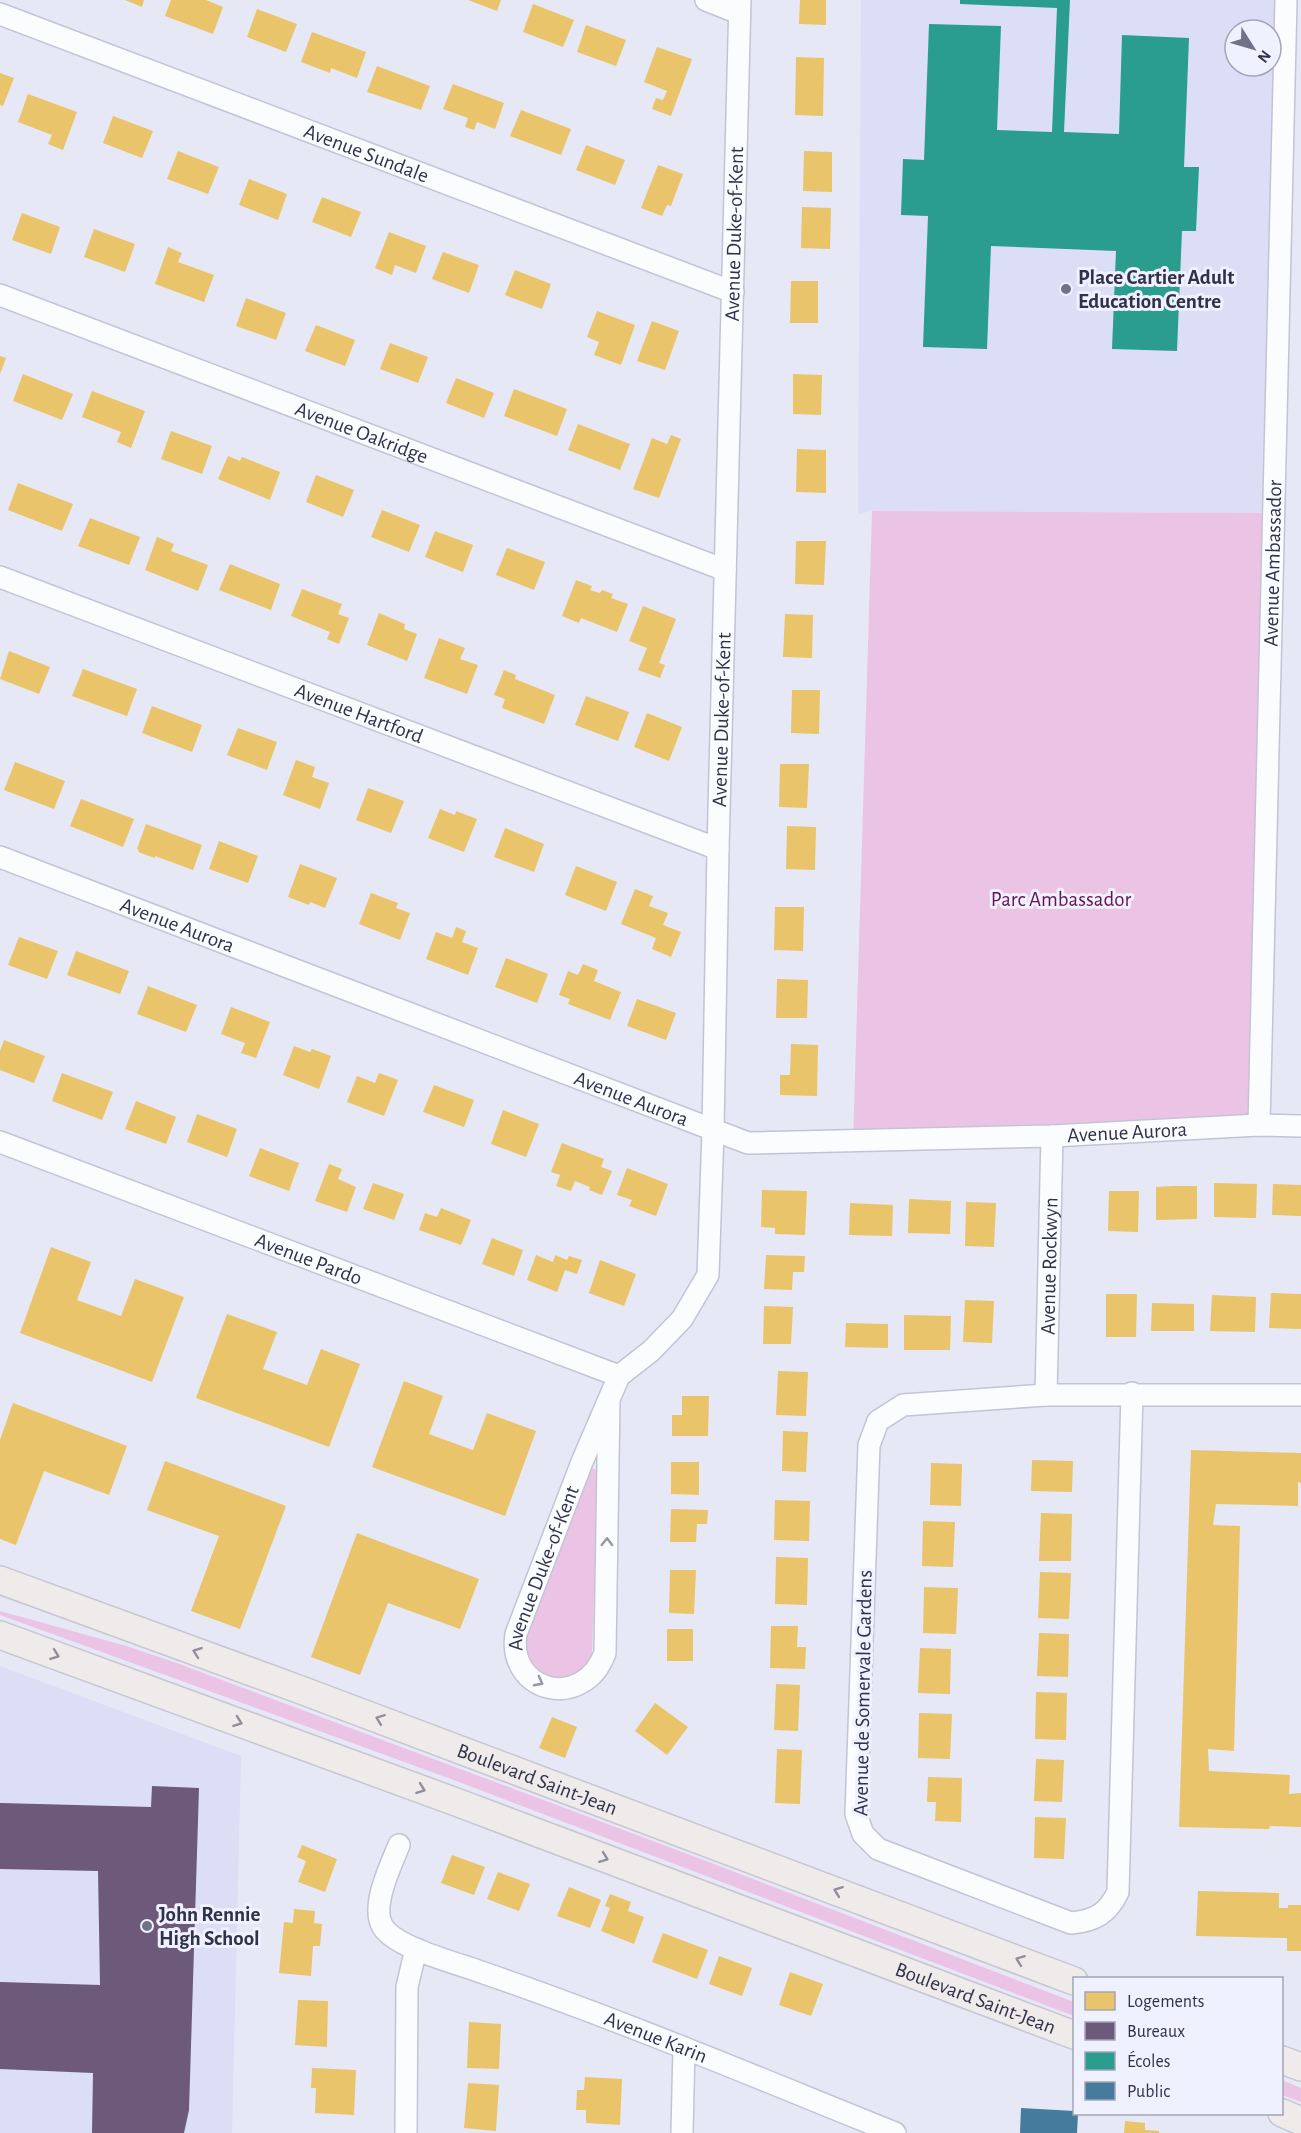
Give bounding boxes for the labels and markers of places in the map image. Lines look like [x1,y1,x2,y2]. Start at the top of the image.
place label: Place Cartier Adult Education Centre [1078,267,1234,312]
marker: Place Cartier Adult Education Centre [1059,282,1073,296]
place label: John Rennie High School [159,1904,261,1949]
marker: John Rennie High School [140,1919,154,1933]

